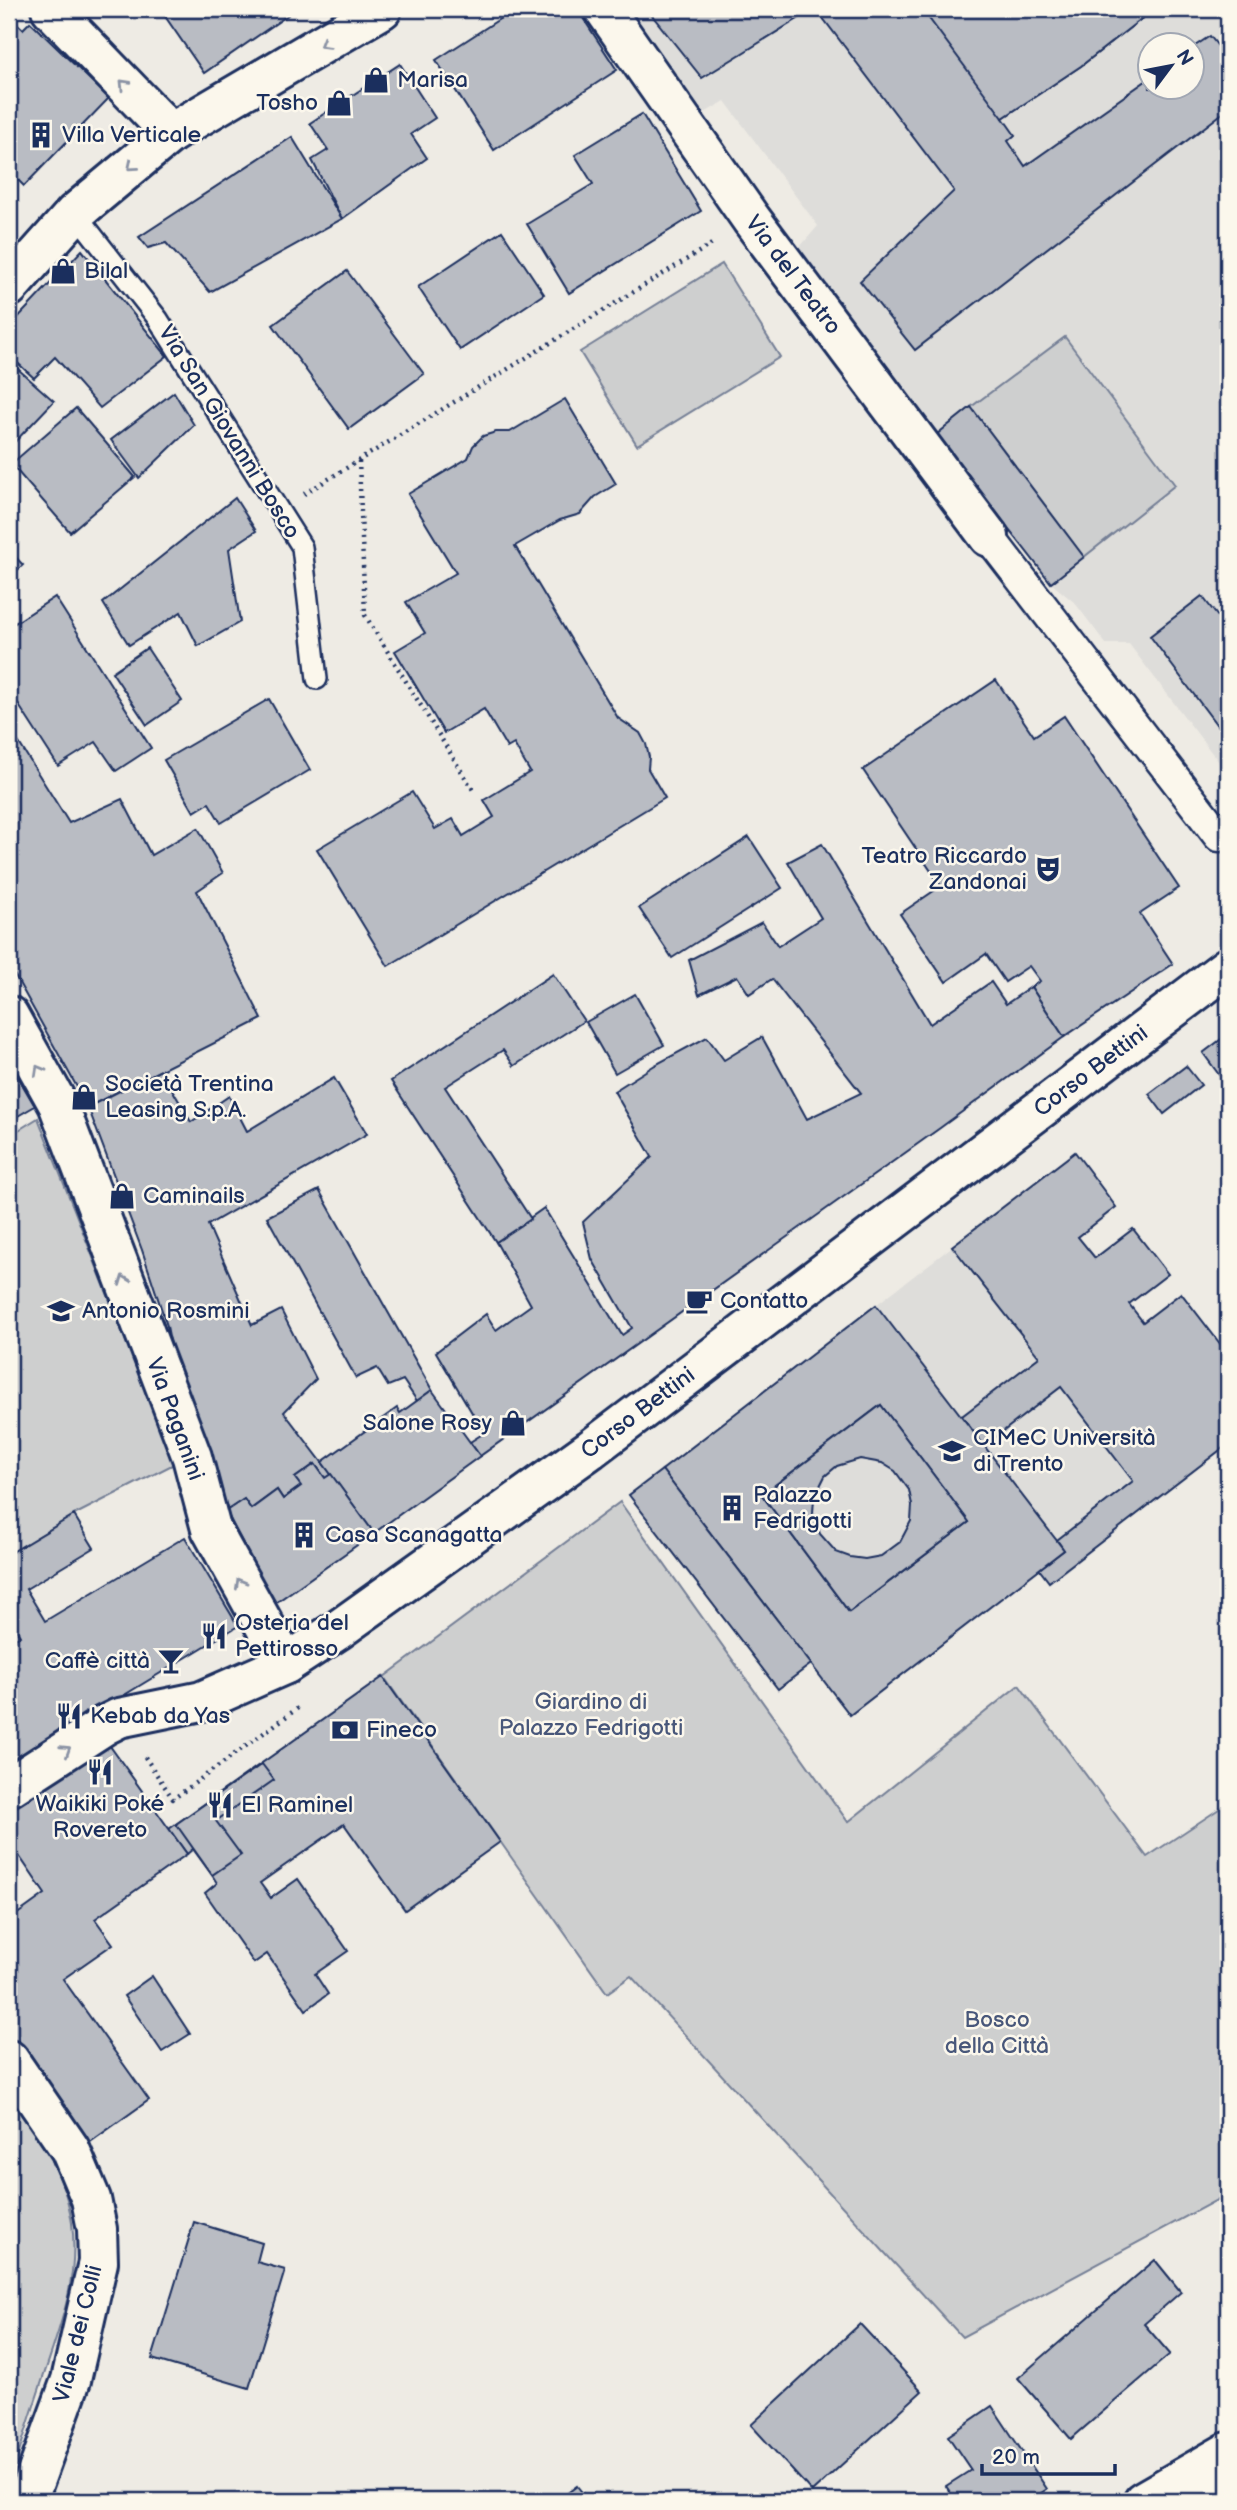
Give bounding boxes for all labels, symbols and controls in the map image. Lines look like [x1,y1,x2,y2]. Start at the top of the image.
north arrow [1136,32,1206,102]
one-way arrow [318,35,331,48]
text: N [1171,46,1198,70]
shop icon: Marisa [361,65,391,95]
place label: Marisa [397,66,468,94]
one-way arrow [119,79,132,92]
shop icon: Tosho [324,88,354,118]
place label: Tosho [256,89,318,117]
building icon: Villa Verticale [26,120,56,150]
place label: Villa Verticale [62,121,201,149]
one-way arrow [128,157,140,170]
street label: Via del Teatro [739,210,847,340]
shop icon: Bilal [48,256,78,286]
place label: Bilal [84,257,128,285]
street label: Via San Giovanni Bosco [152,320,306,544]
place label: Teatro Riccardo Zandonai [861,842,1027,896]
theatre icon: Teatro Riccardo Zandonai [1033,854,1063,884]
street label: Corso Bettini [1028,1019,1154,1123]
one-way arrow [34,1064,47,1077]
place label: Società Trentina Leasing S.p.A. [105,1070,274,1124]
shop icon: Società Trentina Leasing S.p.A. [69,1082,99,1112]
shop icon: Caminails [107,1181,137,1211]
place label: Caminails [143,1182,245,1210]
one-way arrow [119,1275,133,1287]
cafe icon: Contatto [684,1286,714,1316]
place label: Contatto [720,1287,808,1315]
school or university icon: Antonio Rosmini [46,1296,76,1326]
place label: Antonio Rosmini [82,1297,250,1325]
street label: Via Paganini [140,1354,210,1484]
street label: Corso Bettini [575,1361,701,1465]
shop icon: Salone Rosy [498,1408,528,1438]
place label: Salone Rosy [363,1409,493,1437]
place label: CIMeC Università di Trento [973,1424,1156,1478]
school or university icon: CIMeC Università di Trento [937,1436,967,1466]
place label: Palazzo Fedrigotti [753,1481,852,1535]
building icon: Palazzo Fedrigotti [717,1493,747,1523]
building icon: Casa Scanagatta [289,1520,319,1550]
place label: Casa Scanagatta [325,1521,502,1549]
one-way arrow [235,1578,248,1590]
place label: Osteria del Pettirosso [235,1609,349,1663]
restaurant icon: Osteria del Pettirosso [199,1621,229,1651]
bar icon: Caffè città [156,1646,186,1676]
place label: Caffè città [45,1647,150,1675]
park label: Giardino di Palazzo Fedrigotti [499,1688,683,1742]
restaurant icon: Kebab da Yas [54,1701,84,1731]
place label: Kebab da Yas [90,1702,230,1730]
bank icon: Fineco [330,1715,360,1745]
place label: Fineco [366,1716,437,1744]
one-way arrow [58,1746,71,1758]
restaurant icon: Waikiki Poké Rovereto [85,1757,115,1787]
place label: Waikiki Poké Rovereto [36,1790,165,1844]
restaurant icon: El Raminel [205,1790,235,1820]
place label: El Raminel [241,1791,353,1819]
park label: Bosco della Città [945,2006,1049,2060]
street label: Viale dei Colli [47,2262,109,2406]
scale bar [982,2433,1114,2477]
text: 20 m [992,2445,1040,2470]

